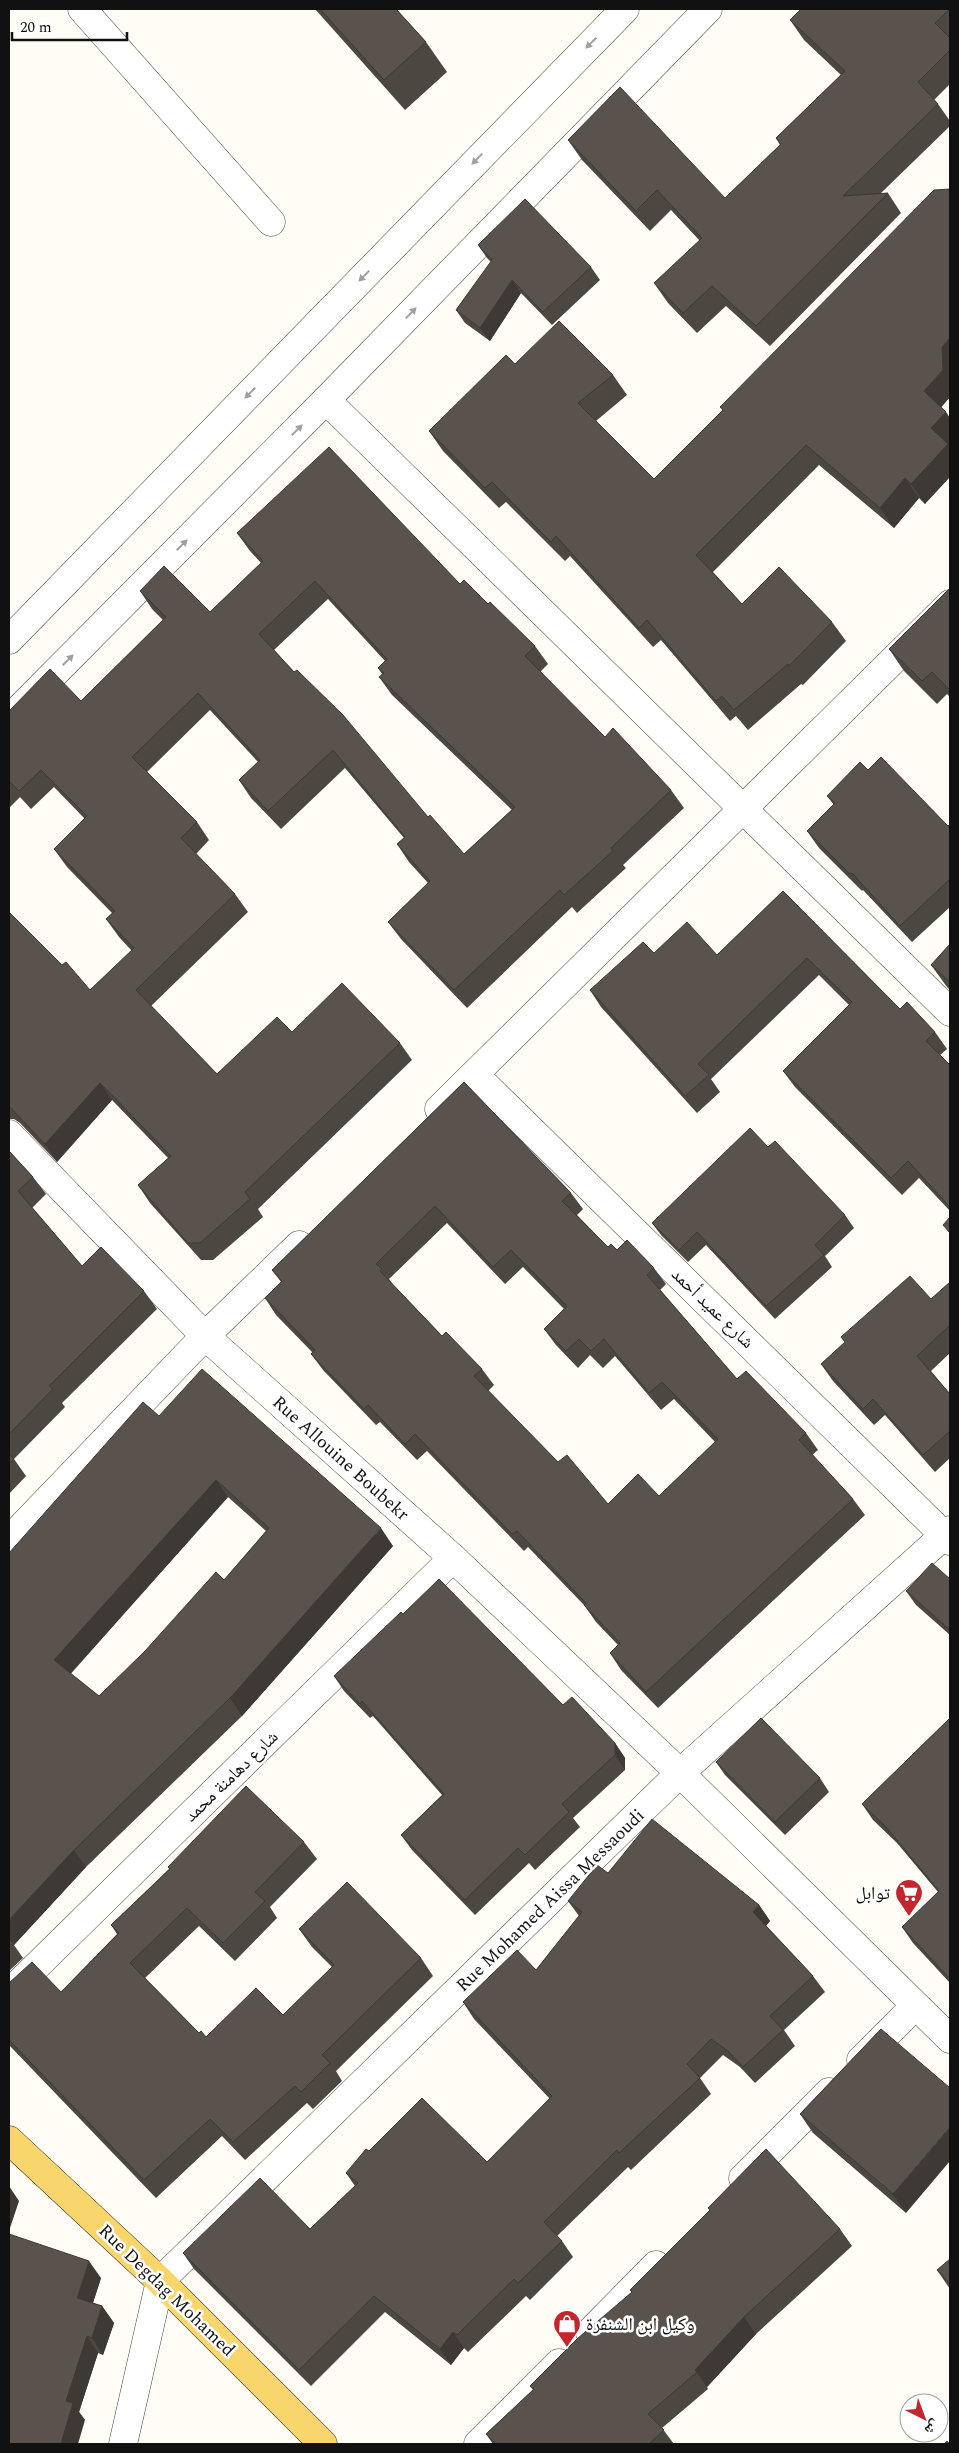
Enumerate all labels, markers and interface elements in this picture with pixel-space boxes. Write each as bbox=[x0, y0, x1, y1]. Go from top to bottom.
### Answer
scale bar bbox=[12, 10, 128, 42]
text: 20 m bbox=[20, 16, 52, 39]
one-way arrow bbox=[585, 37, 597, 49]
one-way arrow bbox=[471, 153, 483, 165]
one-way arrow bbox=[358, 270, 370, 282]
one-way arrow bbox=[405, 308, 417, 320]
one-way arrow bbox=[245, 386, 257, 398]
one-way arrow bbox=[291, 424, 303, 436]
one-way arrow bbox=[176, 539, 188, 551]
one-way arrow bbox=[62, 654, 74, 666]
street label: شارع عميد أحمد bbox=[665, 1262, 760, 1355]
street label: Rue Allouine Boubekr bbox=[266, 1389, 415, 1527]
street label: شارع دهامنة محمد bbox=[178, 1724, 285, 1828]
street label: Rue Mohamed Aissa Messaoudi bbox=[450, 1803, 651, 1998]
supermarket icon: توابل bbox=[894, 1878, 924, 1917]
place label: توابل bbox=[856, 1880, 890, 1907]
street label: Rue Degdag Mohamed bbox=[92, 2218, 241, 2363]
shop icon: وكيل ابن الشنفرة bbox=[552, 2309, 582, 2348]
place label: وكيل ابن الشنفرة bbox=[586, 2311, 695, 2338]
north arrow bbox=[899, 2393, 949, 2443]
text: ش bbox=[920, 2415, 945, 2440]

